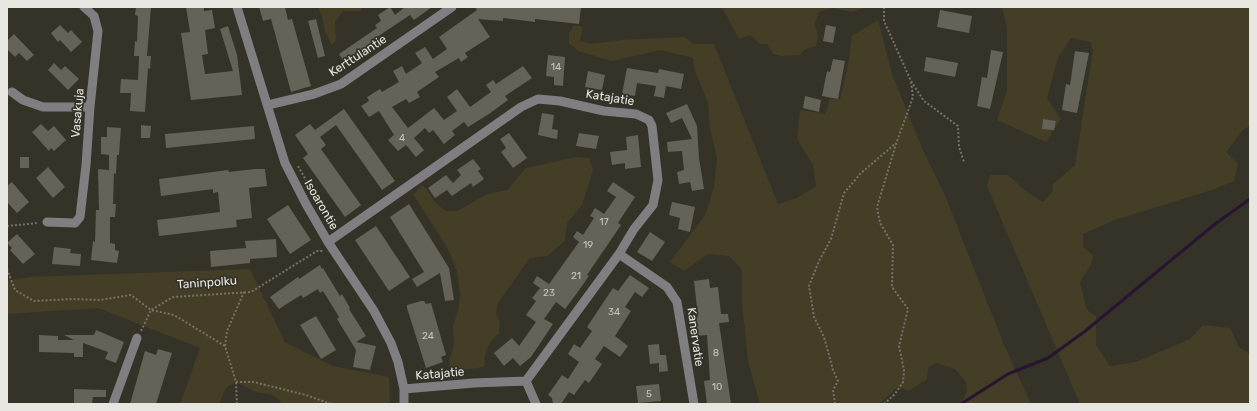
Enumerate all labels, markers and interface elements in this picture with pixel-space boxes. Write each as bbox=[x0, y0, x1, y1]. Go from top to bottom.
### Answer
street label: Kerttulantie bbox=[326, 32, 390, 80]
house number: 14 bbox=[551, 61, 561, 73]
street label: Katajatie bbox=[585, 87, 635, 109]
street label: Vasakuja bbox=[69, 88, 87, 138]
house number: 4 bbox=[399, 132, 405, 144]
street label: Isoarontie bbox=[301, 177, 341, 233]
house number: 17 bbox=[599, 216, 609, 228]
house number: 19 bbox=[583, 239, 593, 251]
house number: 21 bbox=[571, 270, 581, 282]
street label: Taninpolku bbox=[176, 274, 238, 292]
house number: 23 bbox=[543, 287, 555, 299]
house number: 34 bbox=[608, 306, 620, 318]
street label: Kanervatie bbox=[684, 306, 706, 368]
house number: 24 bbox=[422, 330, 434, 342]
house number: 8 bbox=[713, 347, 719, 359]
street label: Katajatie bbox=[415, 365, 465, 383]
house number: 10 bbox=[712, 381, 722, 393]
house number: 5 bbox=[646, 388, 652, 400]

